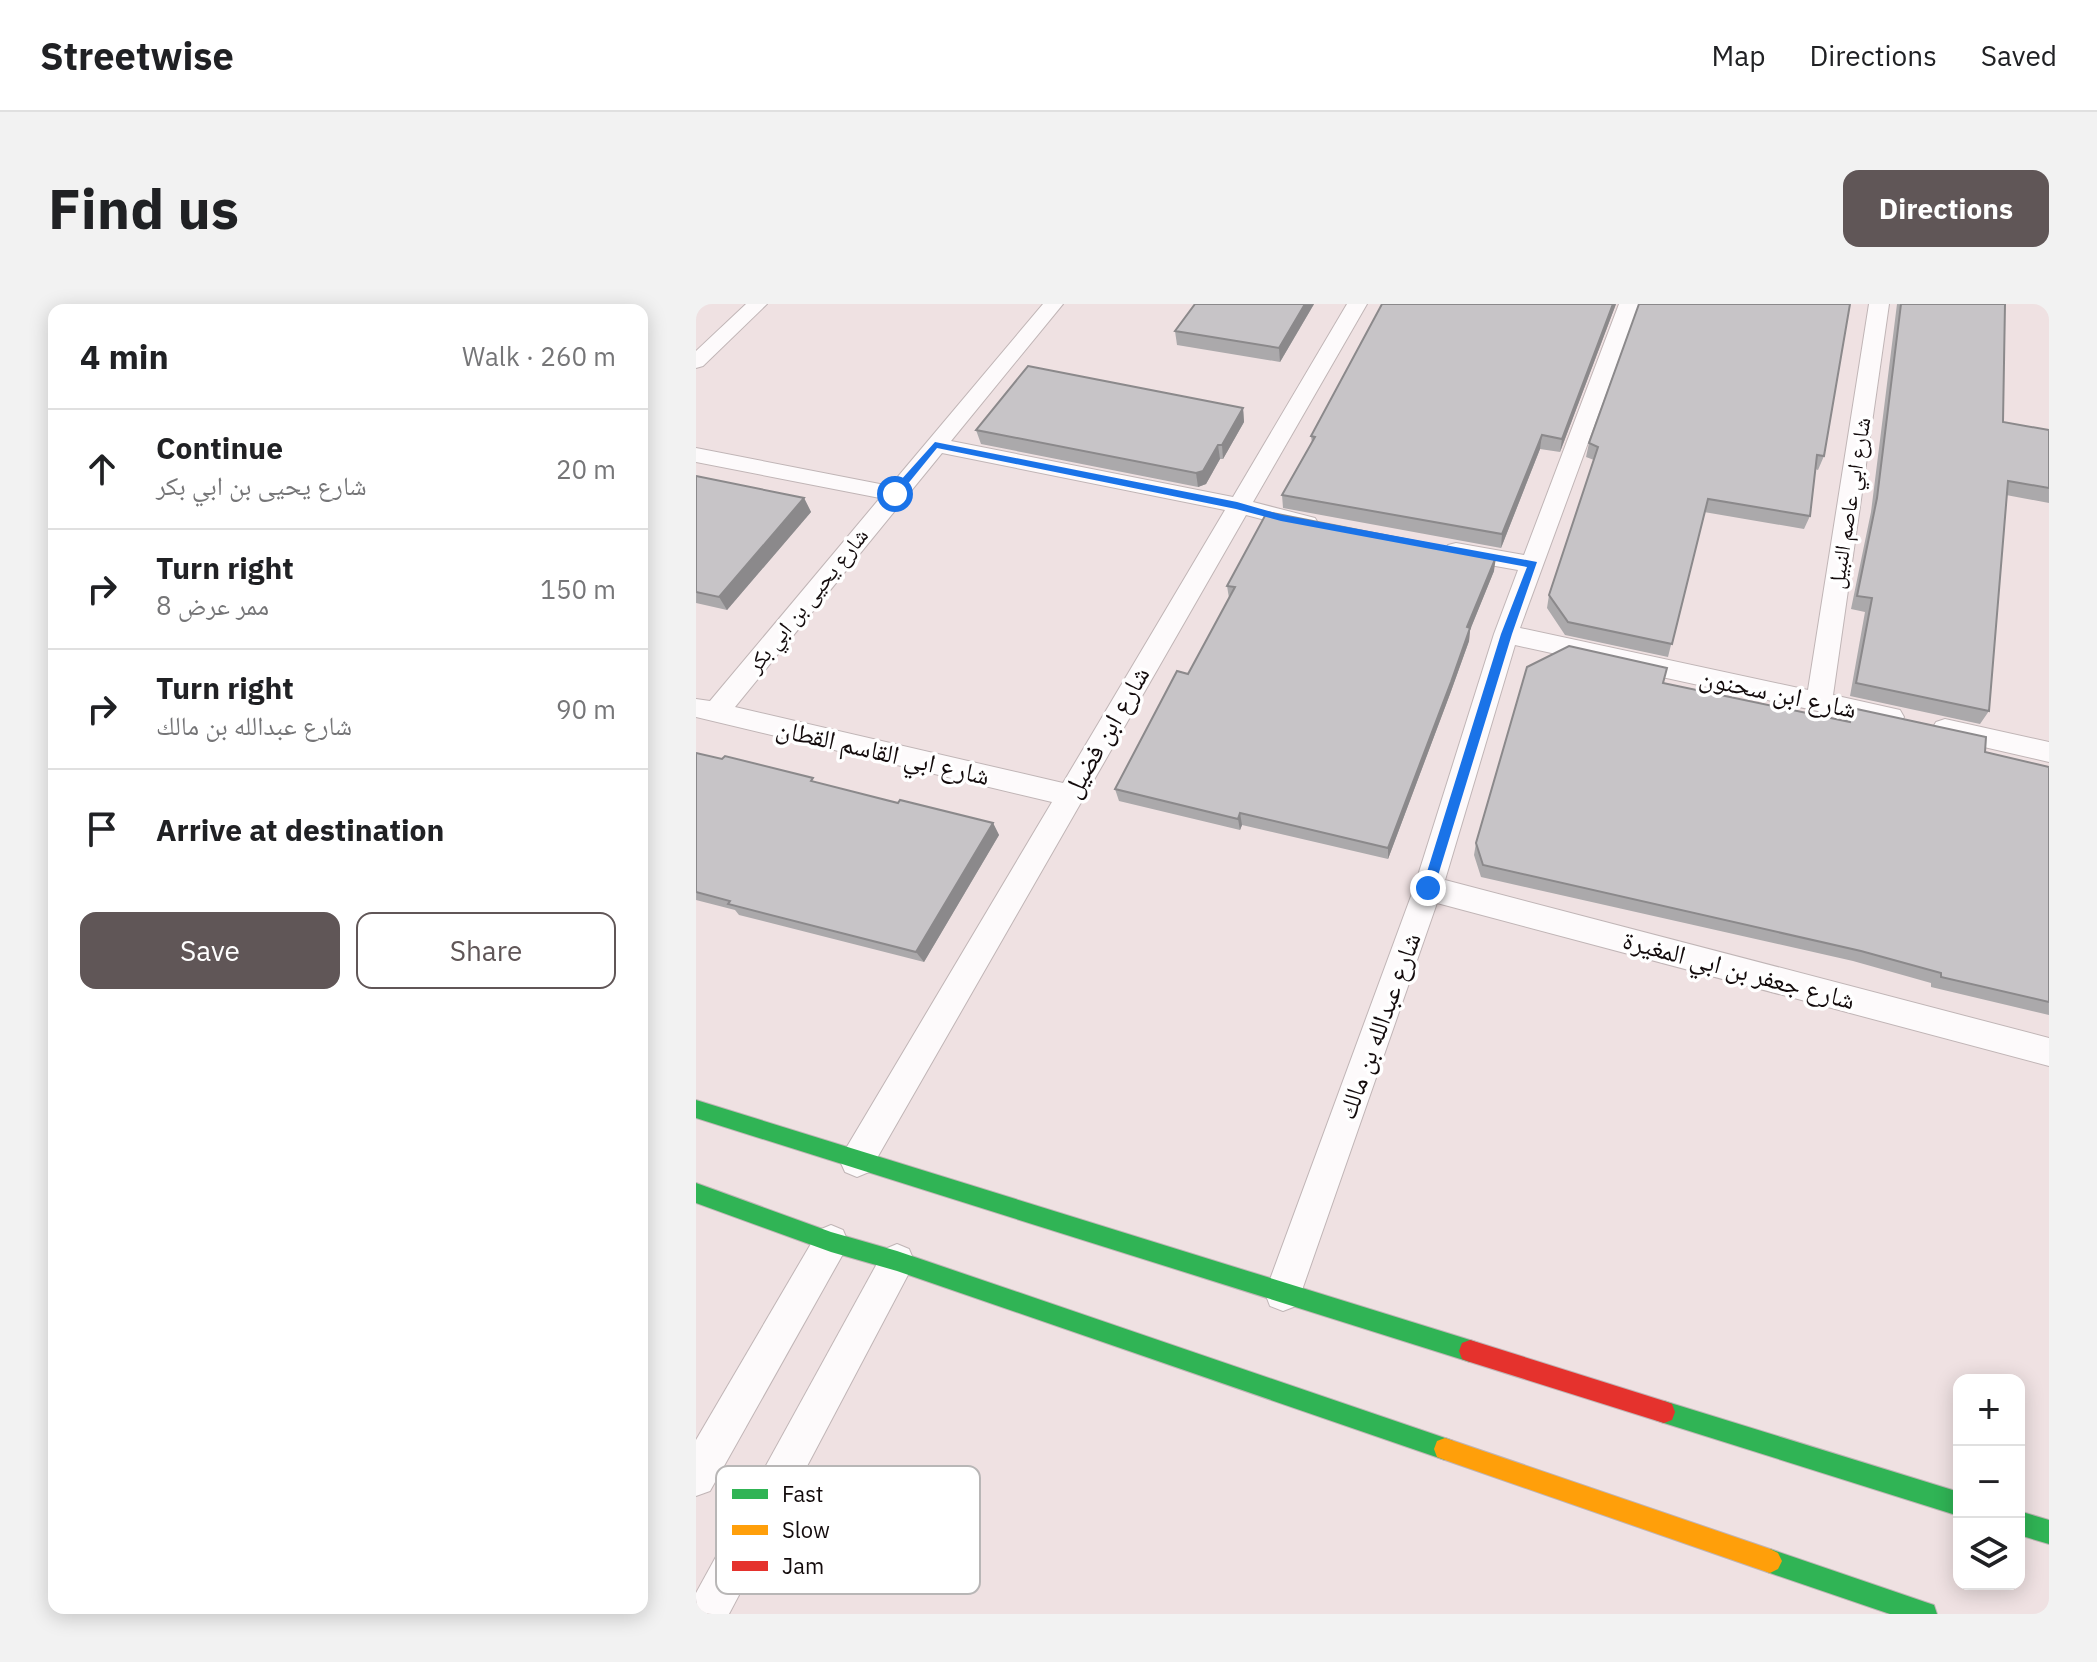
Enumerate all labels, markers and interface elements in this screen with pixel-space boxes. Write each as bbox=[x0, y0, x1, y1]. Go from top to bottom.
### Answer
text: Streetwise bbox=[40, 31, 234, 80]
text: Map bbox=[1711, 37, 1765, 74]
text: Directions bbox=[1809, 37, 1937, 74]
text: Saved bbox=[1981, 37, 2057, 74]
button: Directions bbox=[1843, 170, 2049, 247]
text: Find us bbox=[48, 172, 239, 244]
text: 4 min bbox=[80, 334, 169, 378]
text: Walk · 260 m bbox=[462, 339, 616, 373]
street label: شارع ابي عاصم النبيل bbox=[1821, 415, 1880, 591]
text: Continue bbox=[156, 428, 283, 467]
icon: ahead bbox=[80, 447, 124, 491]
text: 20 m bbox=[556, 452, 616, 486]
text: شارع يحيى بن ابي بكر bbox=[156, 468, 367, 502]
route start bbox=[877, 476, 913, 512]
street label: شارع يحيى بن ابي بكر bbox=[739, 521, 877, 681]
text: Turn right bbox=[156, 548, 294, 587]
icon: right bbox=[80, 567, 124, 611]
text: 150 m bbox=[540, 572, 616, 606]
text: ممر عرض 8 bbox=[156, 588, 269, 622]
street label: شارع ابن سحنون bbox=[1697, 659, 1860, 725]
street label: شارع ابن فضيل bbox=[1054, 660, 1156, 803]
text: Turn right bbox=[156, 668, 294, 707]
icon: right bbox=[80, 687, 124, 731]
text: 90 m bbox=[556, 692, 616, 726]
text: شارع عبدالله بن مالك bbox=[156, 708, 352, 742]
street label: شارع ابي القاسم القطان bbox=[772, 710, 993, 797]
icon: arrive bbox=[80, 807, 124, 851]
text: Arrive at destination bbox=[156, 810, 444, 849]
route end bbox=[1410, 870, 1446, 906]
button: Save bbox=[80, 912, 340, 989]
button: Share bbox=[356, 912, 616, 989]
street label: شارع جعفر بن ابي المغيرة bbox=[1618, 922, 1859, 1021]
street label: شارع عبدالله بن مالك bbox=[1329, 928, 1428, 1124]
map controls bbox=[1953, 1374, 2025, 1590]
button: + bbox=[1953, 1374, 2025, 1446]
button: − bbox=[1953, 1446, 2025, 1518]
legend bbox=[716, 1466, 980, 1594]
text: Fast bbox=[782, 1479, 823, 1508]
text: Slow bbox=[782, 1515, 830, 1544]
button: layers bbox=[1953, 1518, 2025, 1590]
text: Jam bbox=[782, 1551, 824, 1580]

